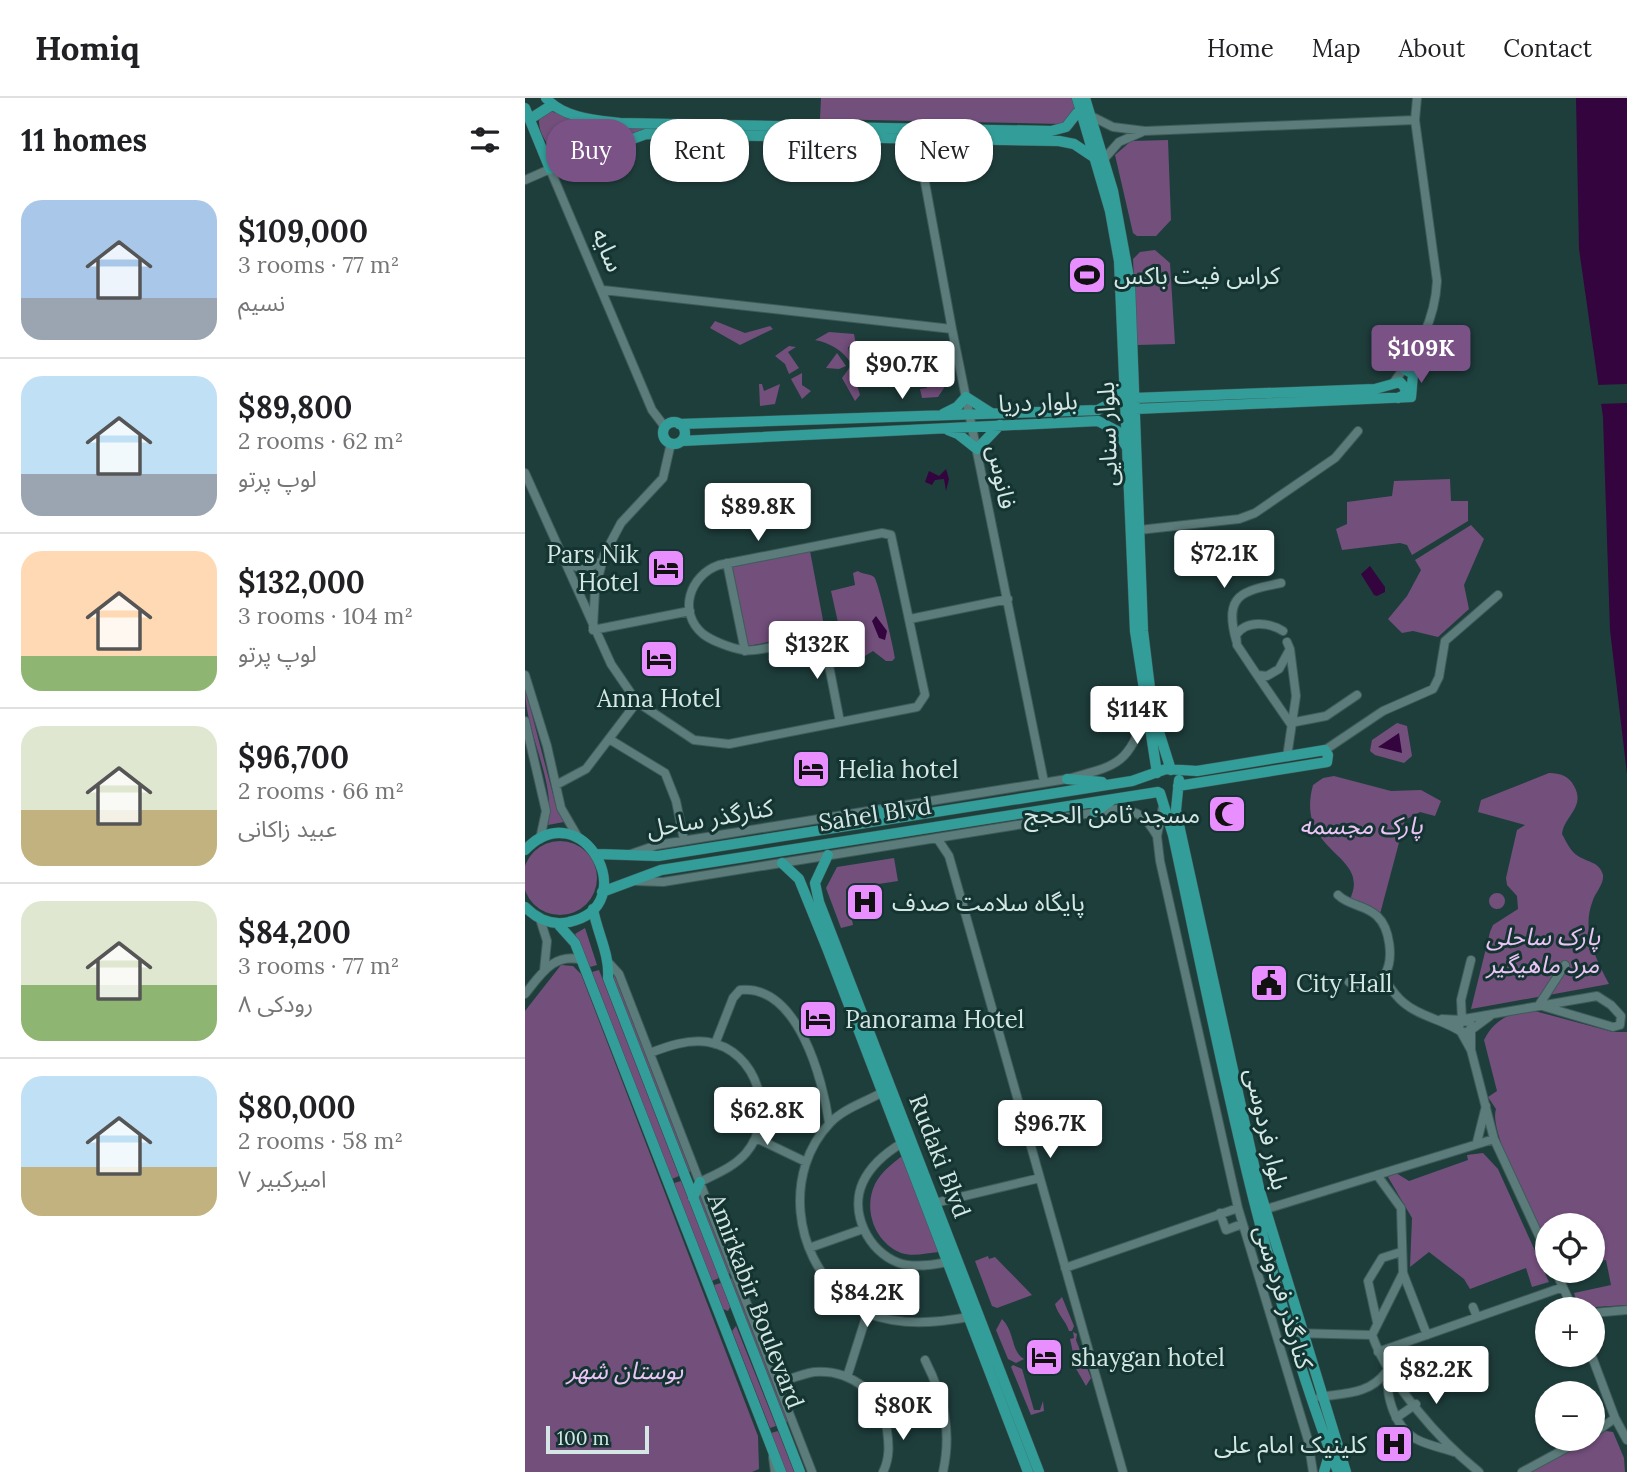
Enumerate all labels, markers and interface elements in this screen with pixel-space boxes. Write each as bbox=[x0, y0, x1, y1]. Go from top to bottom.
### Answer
text: Homiq bbox=[35, 27, 140, 69]
text: Home bbox=[1207, 33, 1274, 64]
text: Map bbox=[1312, 33, 1361, 64]
text: About bbox=[1399, 33, 1465, 64]
text: Contact bbox=[1503, 33, 1592, 64]
chip: Buy bbox=[546, 119, 636, 182]
chip: Rent bbox=[650, 119, 749, 182]
chip: Filters bbox=[763, 119, 881, 182]
chip: New bbox=[895, 119, 993, 182]
text: 11 homes bbox=[21, 121, 147, 159]
icon: filters bbox=[466, 121, 504, 159]
text: $109,000 bbox=[238, 212, 368, 250]
street label: سایه bbox=[585, 223, 631, 277]
icon: home bbox=[77, 228, 161, 312]
text: 3 rooms · 77 m² bbox=[238, 250, 399, 279]
sports icon: کراس فیت باکس bbox=[1066, 254, 1108, 296]
place label: کراس فیت باکس bbox=[1114, 260, 1281, 291]
text: نسیم bbox=[238, 288, 285, 317]
pin: $109K bbox=[1372, 326, 1470, 385]
text: $109K bbox=[1387, 333, 1455, 362]
pin: $90.7K bbox=[845, 342, 959, 401]
text: $90.7K bbox=[866, 349, 938, 378]
street label: بلوار سنایی bbox=[1090, 381, 1124, 487]
street label: بلوار دریا bbox=[998, 385, 1078, 419]
text: $89,800 bbox=[238, 388, 352, 426]
icon: home bbox=[77, 404, 161, 488]
text: 2 rooms · 62 m² bbox=[238, 426, 403, 455]
street label: فانوس bbox=[981, 442, 1023, 512]
text: لوپ پرتو bbox=[238, 464, 317, 493]
pin: $89.8K bbox=[701, 484, 815, 543]
text: $89.8K bbox=[721, 491, 795, 520]
pin: $72.1K bbox=[1167, 531, 1281, 590]
text: $72.1K bbox=[1190, 538, 1258, 567]
place label: Pars Nik Hotel bbox=[547, 539, 639, 598]
hotel icon: Pars Nik Hotel bbox=[645, 547, 687, 589]
text: $132,000 bbox=[238, 563, 365, 601]
icon: home bbox=[77, 579, 161, 663]
text: 3 rooms · 104 m² bbox=[238, 601, 413, 630]
pin: $132K bbox=[768, 622, 866, 681]
text: $132K bbox=[785, 629, 849, 658]
hotel icon: Anna Hotel bbox=[638, 638, 680, 680]
text: لوپ پرتو bbox=[238, 639, 317, 668]
place label: Anna Hotel bbox=[596, 683, 721, 714]
pin: $114K bbox=[1088, 686, 1186, 746]
text: $114K bbox=[1106, 694, 1168, 723]
text: $96,700 bbox=[238, 738, 349, 776]
hotel icon: Helia hotel bbox=[790, 748, 832, 790]
icon: home bbox=[77, 754, 161, 838]
place label: Helia hotel bbox=[838, 754, 958, 785]
text: 2 rooms · 66 m² bbox=[238, 776, 404, 805]
street label: Sahel Blvd bbox=[816, 790, 934, 838]
street label: کنارگذر ساحل bbox=[644, 791, 777, 844]
mosque icon: مسجد ثامن الحجج bbox=[1206, 793, 1248, 835]
place label: مسجد ثامن الحجج bbox=[1024, 799, 1200, 832]
park label: پارک مجسمه bbox=[1299, 810, 1423, 842]
text: عبید زاکانی bbox=[238, 814, 337, 843]
hospital icon: پایگاه سلامت صدف bbox=[844, 881, 886, 923]
place label: پایگاه سلامت صدف bbox=[892, 887, 1085, 918]
text: $84,200 bbox=[238, 913, 351, 951]
park label: پارک ساحلی مرد ماهیگیر bbox=[1485, 921, 1601, 980]
icon: home bbox=[77, 929, 161, 1013]
text: 3 rooms · 77 m² bbox=[238, 951, 399, 980]
public building icon: City Hall bbox=[1248, 962, 1290, 1004]
place label: City Hall bbox=[1296, 968, 1392, 999]
text: رودکی ۸ bbox=[238, 989, 313, 1018]
hotel icon: Panorama Hotel bbox=[797, 998, 839, 1040]
place label: Panorama Hotel bbox=[845, 1004, 1024, 1035]
street label: بلوار فردوسی bbox=[1238, 1065, 1296, 1193]
text: $80,000 bbox=[238, 1088, 356, 1126]
pin: $62.8K bbox=[710, 1088, 824, 1147]
street label: Rudaki Blvd bbox=[902, 1090, 978, 1222]
text: $62.8K bbox=[730, 1095, 804, 1124]
pin: $96.7K bbox=[993, 1100, 1107, 1160]
icon: home bbox=[77, 1104, 161, 1188]
text: $96.7K bbox=[1014, 1108, 1086, 1137]
text: 2 rooms · 58 m² bbox=[238, 1126, 403, 1155]
text: امیرکبیر ۷ bbox=[238, 1164, 327, 1193]
street label: Amirkabir Boulevard bbox=[700, 1188, 811, 1413]
map controls bbox=[1535, 1213, 1605, 1451]
button: locate bbox=[1535, 1213, 1605, 1283]
street label: کنارگذر فردوسی bbox=[1247, 1221, 1321, 1374]
pin: $84.2K bbox=[810, 1270, 924, 1329]
text: $84.2K bbox=[830, 1277, 904, 1306]
button: + bbox=[1535, 1297, 1605, 1367]
hotel icon: shaygan hotel bbox=[1023, 1336, 1065, 1378]
place label: shaygan hotel bbox=[1071, 1342, 1225, 1373]
pin: $82.2K bbox=[1379, 1346, 1493, 1406]
text: $82.2K bbox=[1400, 1354, 1472, 1383]
park label: بوستان شهر bbox=[565, 1355, 683, 1386]
button: − bbox=[1535, 1381, 1605, 1451]
pin: $80K bbox=[862, 1382, 944, 1442]
text: $80K bbox=[874, 1390, 932, 1419]
scale bar bbox=[546, 1423, 649, 1455]
hospital icon: کلینیک امام علی bbox=[1373, 1423, 1415, 1465]
text: 100 m bbox=[557, 1426, 610, 1450]
place label: کلینیک امام علی bbox=[1214, 1429, 1368, 1463]

